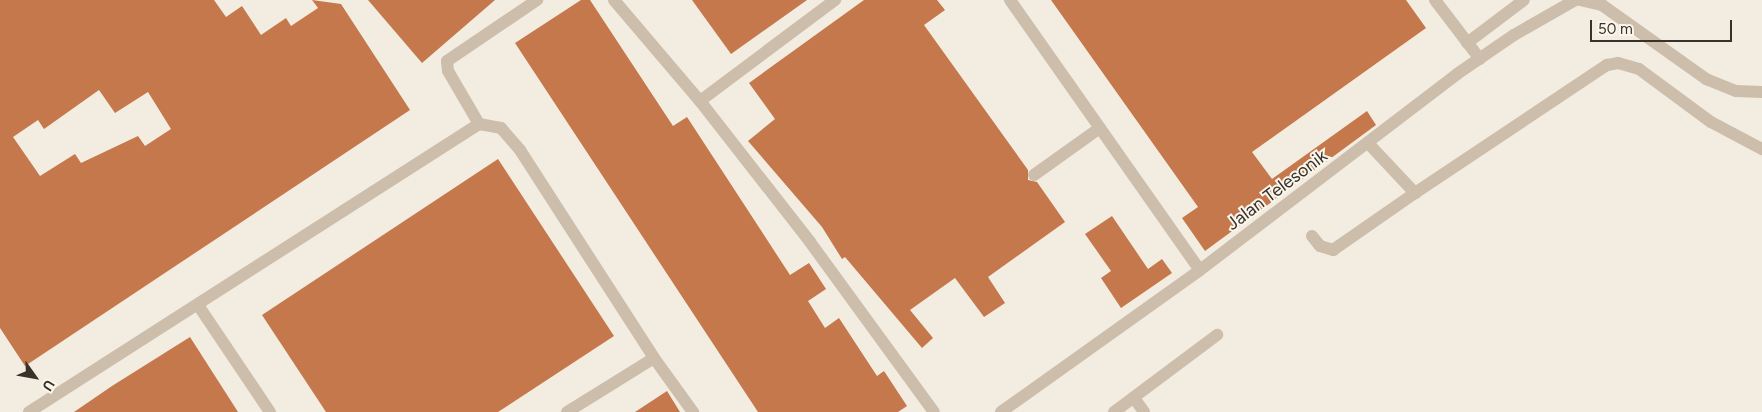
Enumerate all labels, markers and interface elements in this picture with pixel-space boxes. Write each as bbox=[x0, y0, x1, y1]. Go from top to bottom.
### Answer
scale bar bbox=[1592, 10, 1734, 42]
text: 50 m bbox=[1598, 20, 1633, 38]
street label: Jalan Telesonik bbox=[1222, 145, 1332, 235]
north arrow bbox=[10, 352, 60, 402]
text: U bbox=[38, 377, 58, 394]

